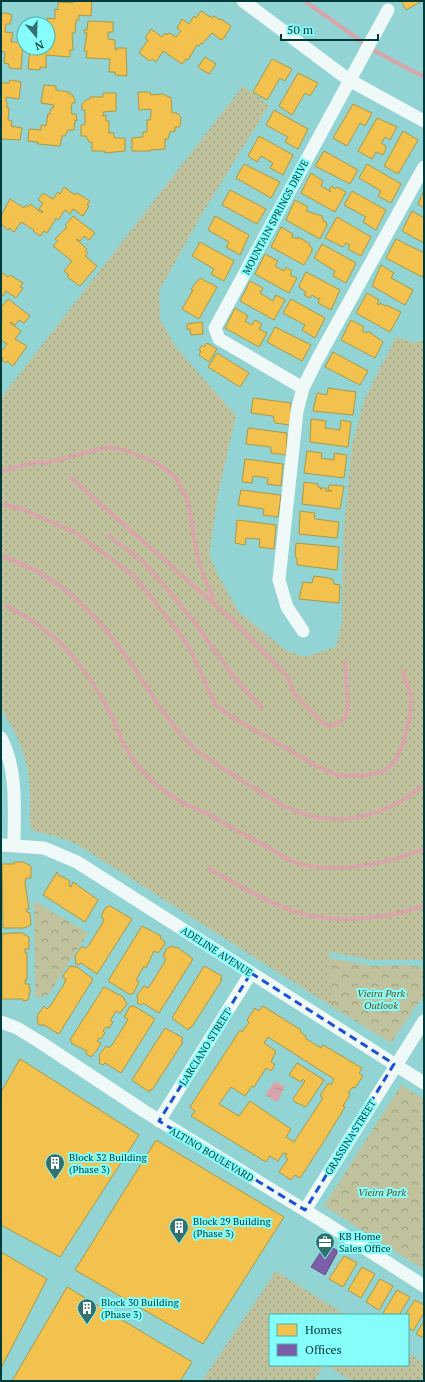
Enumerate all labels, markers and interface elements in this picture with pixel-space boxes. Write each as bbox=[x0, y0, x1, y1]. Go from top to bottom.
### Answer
north arrow bbox=[16, 16, 56, 56]
scale bar bbox=[281, 16, 378, 42]
text: 50 m bbox=[287, 22, 314, 37]
text: N bbox=[32, 37, 45, 54]
street label: MOUNTAIN SPRINGS DRIVE bbox=[240, 157, 311, 277]
street label: ADELINE AVENUE bbox=[179, 924, 255, 979]
park label: Vieira Park Outlook bbox=[357, 987, 405, 1012]
street label: LARCIANO STREET bbox=[177, 1006, 234, 1088]
street label: GRASSINA STREET bbox=[322, 1097, 379, 1177]
street label: ALTINO BOULEVARD bbox=[167, 1124, 256, 1185]
place label: Block 32 Building (Phase 3) bbox=[69, 1151, 147, 1176]
building icon: Block 32 Building (Phase 3) bbox=[44, 1152, 66, 1180]
park label: Vieira Park bbox=[358, 1186, 406, 1199]
place label: Block 29 Building (Phase 3) bbox=[193, 1215, 271, 1240]
building icon: Block 29 Building (Phase 3) bbox=[168, 1216, 190, 1244]
place label: KB Home Sales Office bbox=[339, 1230, 391, 1255]
office icon: KB Home Sales Office bbox=[314, 1231, 336, 1259]
place label: Block 30 Building (Phase 3) bbox=[101, 1296, 179, 1321]
building icon: Block 30 Building (Phase 3) bbox=[76, 1297, 98, 1325]
legend bbox=[269, 1314, 409, 1366]
text: Homes bbox=[305, 1322, 342, 1337]
text: Offices bbox=[305, 1342, 342, 1357]

